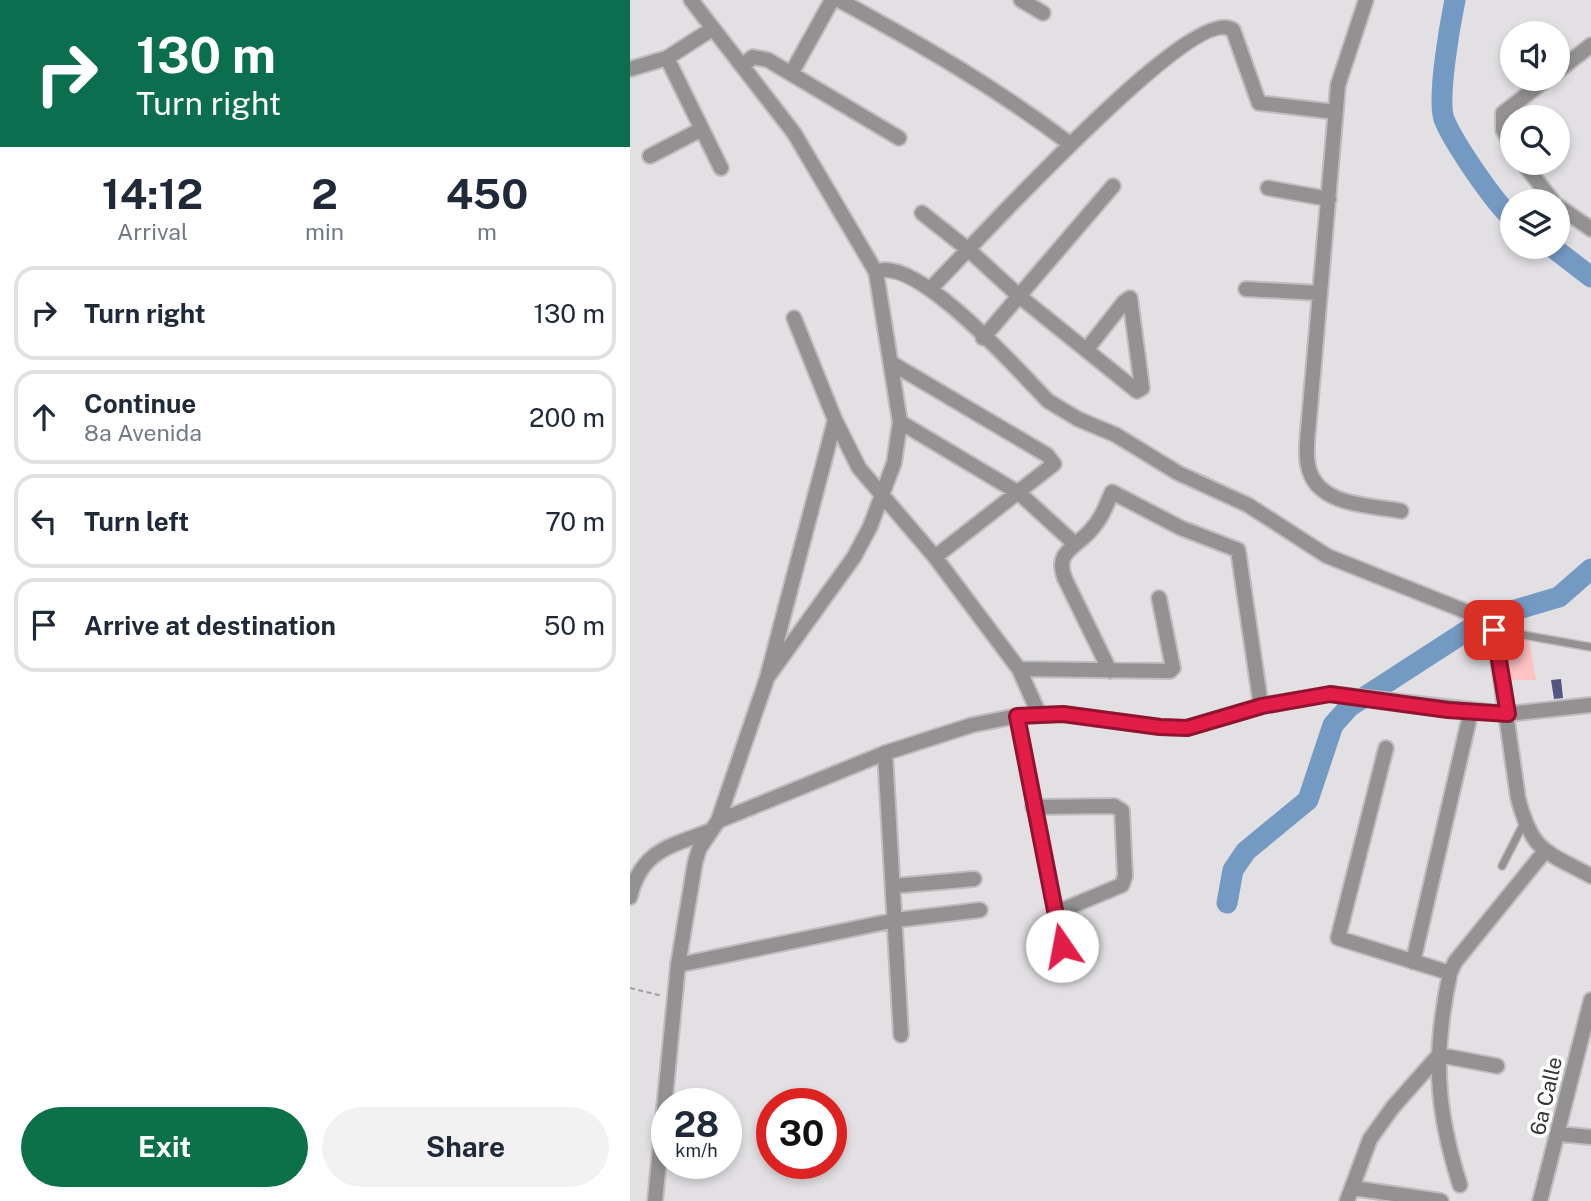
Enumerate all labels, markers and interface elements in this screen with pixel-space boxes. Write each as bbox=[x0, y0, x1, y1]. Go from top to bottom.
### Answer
map controls bbox=[1500, 21, 1570, 259]
button: sound bbox=[1500, 21, 1570, 91]
text: 130 m bbox=[136, 26, 276, 84]
icon: right bbox=[21, 28, 112, 119]
text: Turn right bbox=[136, 85, 281, 122]
button: search bbox=[1500, 105, 1570, 175]
text: 14:12 bbox=[102, 169, 203, 218]
text: 2 bbox=[311, 169, 338, 218]
text: 450 bbox=[446, 169, 528, 218]
button: layers bbox=[1500, 189, 1570, 259]
text: Arrival bbox=[117, 218, 188, 245]
text: min bbox=[305, 218, 344, 245]
text: m bbox=[477, 218, 497, 245]
icon: right bbox=[25, 294, 63, 332]
text: Turn right bbox=[84, 298, 206, 329]
text: 130 m bbox=[533, 298, 605, 329]
text: Continue bbox=[84, 388, 196, 419]
icon: ahead bbox=[25, 398, 63, 436]
text: 200 m bbox=[529, 402, 605, 433]
text: 8a Avenida bbox=[84, 419, 202, 446]
icon: left bbox=[25, 502, 63, 540]
text: Turn left bbox=[84, 506, 189, 537]
text: 70 m bbox=[545, 506, 605, 537]
pin bbox=[1464, 600, 1524, 660]
icon: arrive bbox=[25, 606, 63, 644]
text: Arrive at destination bbox=[84, 610, 336, 641]
text: 50 m bbox=[544, 610, 605, 641]
icon: arrive bbox=[1475, 611, 1513, 649]
position arrow bbox=[1025, 909, 1099, 983]
street label: 6a Calle bbox=[1525, 1054, 1567, 1138]
speed limit sign: 30 bbox=[756, 1088, 847, 1179]
text: 28 bbox=[674, 1104, 719, 1145]
button: Exit bbox=[21, 1107, 308, 1187]
button: Share bbox=[322, 1107, 609, 1187]
text: km/h bbox=[675, 1140, 718, 1161]

